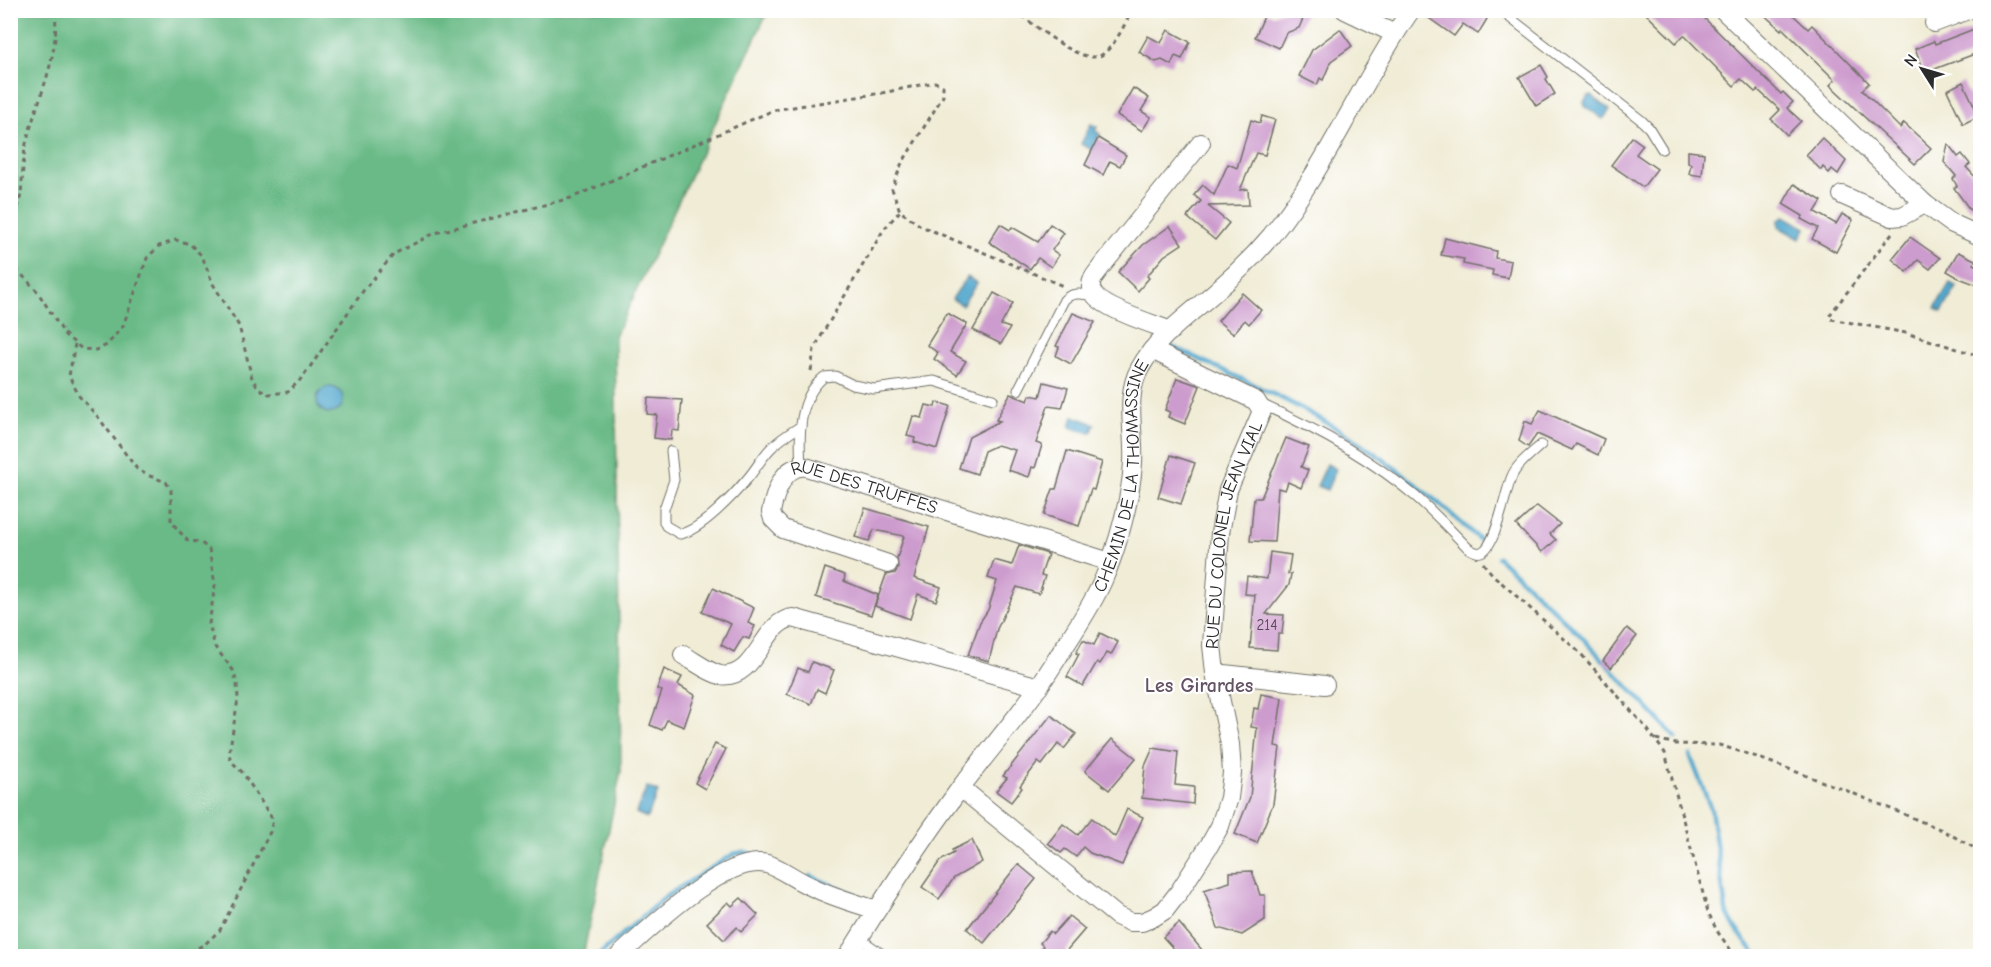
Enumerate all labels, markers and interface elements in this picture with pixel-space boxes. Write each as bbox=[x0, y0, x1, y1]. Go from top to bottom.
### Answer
north arrow bbox=[1892, 39, 1952, 99]
text: N bbox=[1900, 51, 1921, 70]
street label: CHEMIN DE LA THOMASSINE bbox=[1089, 356, 1154, 595]
street label: RUE DU COLONEL JEAN VIAL bbox=[1202, 418, 1267, 650]
street label: RUE DES TRUFFES bbox=[788, 456, 940, 518]
house number: 214 bbox=[1256, 616, 1278, 634]
district label: Les Girardes bbox=[1145, 674, 1253, 697]

